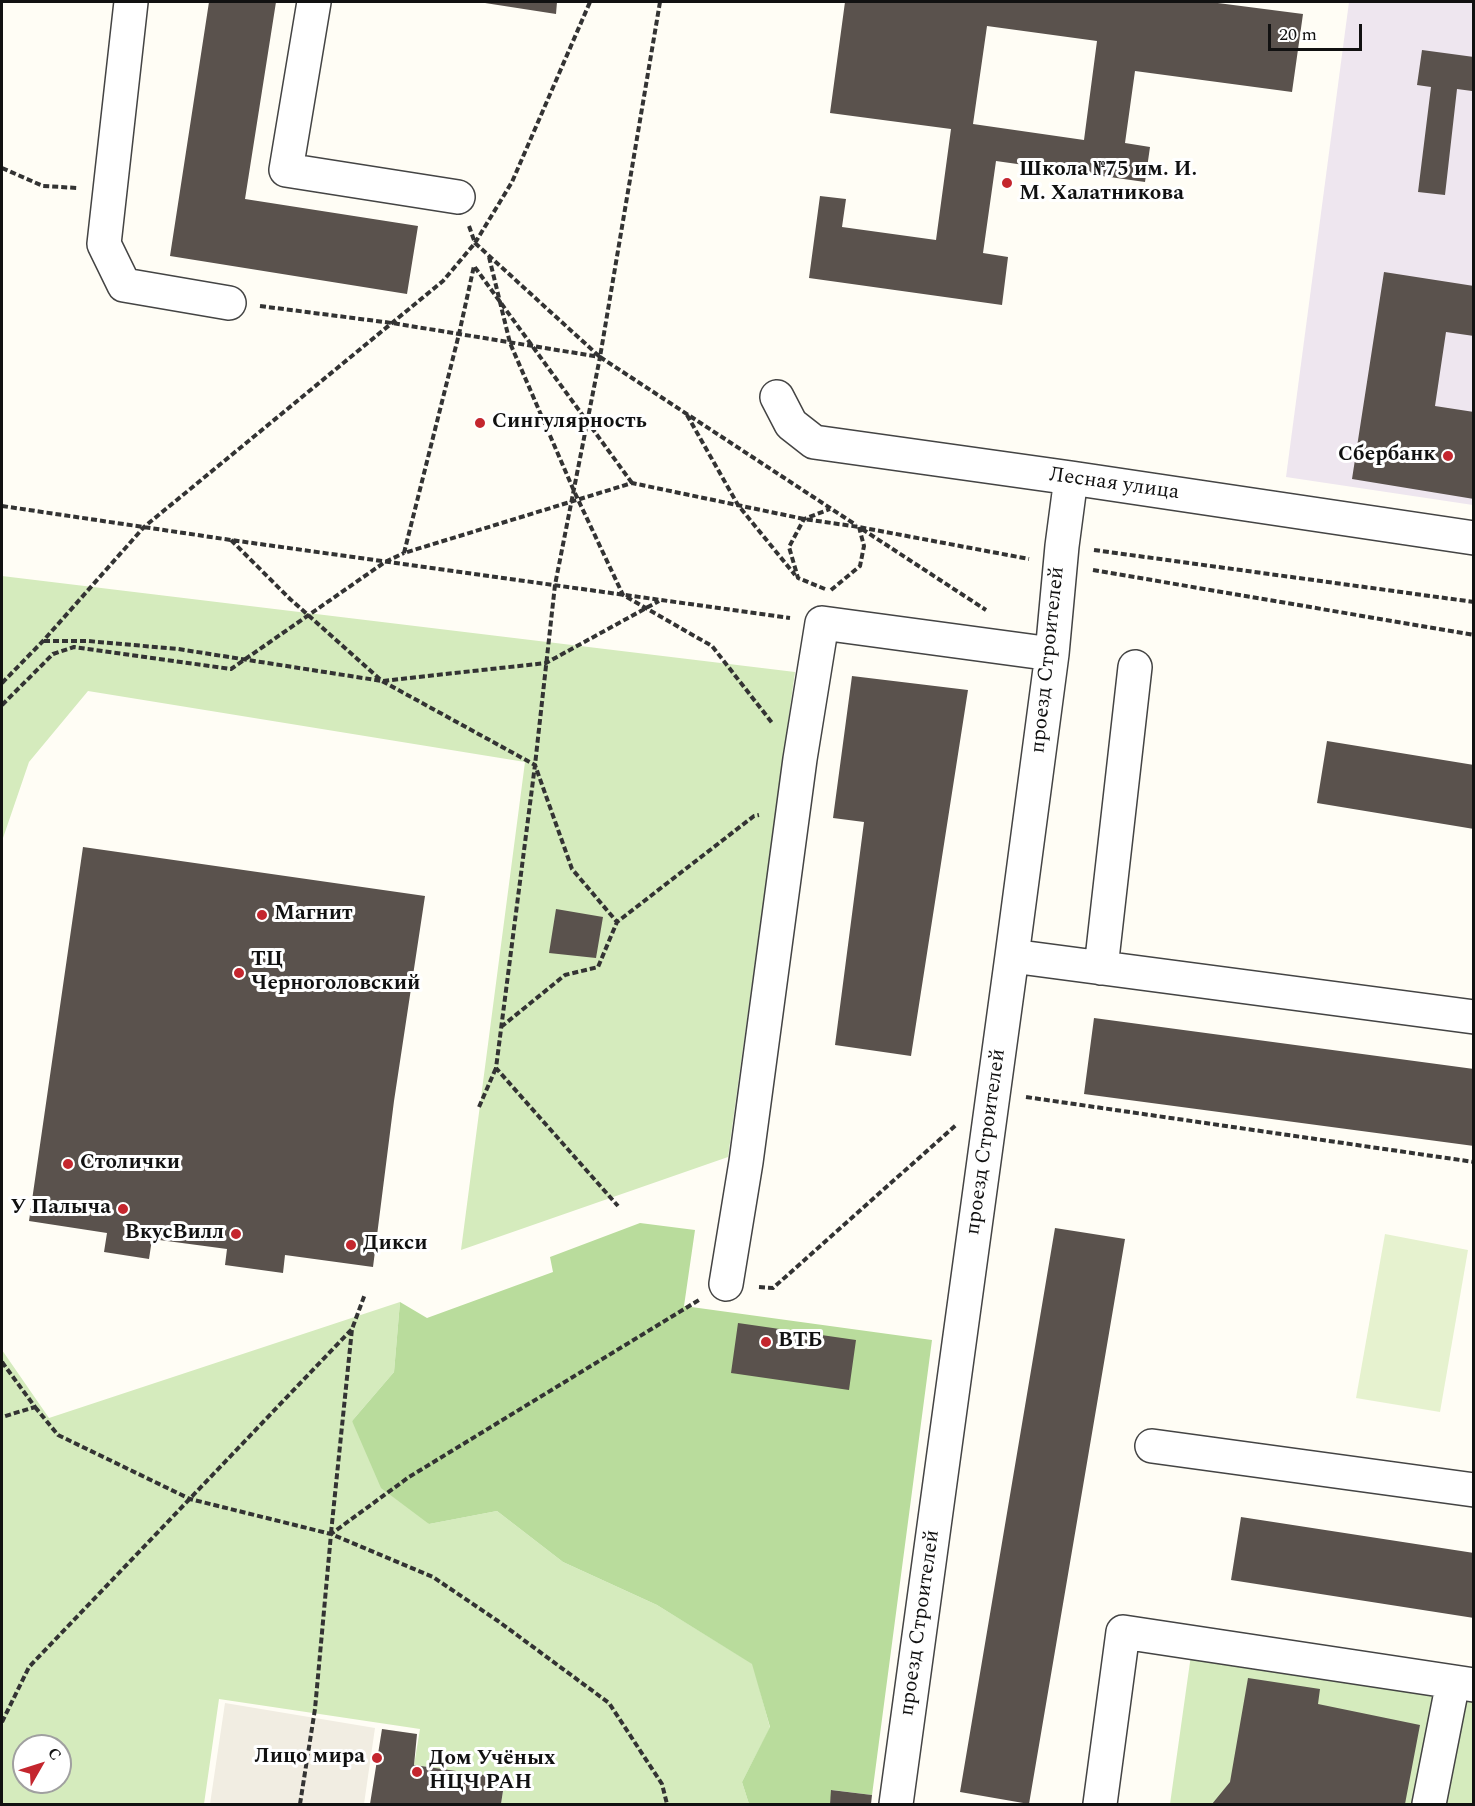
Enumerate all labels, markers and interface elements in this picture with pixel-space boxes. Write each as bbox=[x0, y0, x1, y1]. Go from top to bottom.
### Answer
scale bar bbox=[1271, 12, 1366, 50]
text: 20 m bbox=[1279, 21, 1317, 48]
place label: Школа №75 им. И. М. Халатникова bbox=[1019, 158, 1197, 208]
marker: Школа №75 им. И. М. Халатникова bbox=[1000, 176, 1014, 190]
place label: Сингулярность bbox=[492, 410, 647, 436]
marker: Сингулярность bbox=[473, 416, 487, 430]
place label: Сбербанк bbox=[1338, 443, 1436, 469]
marker: Сбербанк bbox=[1441, 449, 1455, 463]
street label: Лесная улица bbox=[1047, 463, 1181, 507]
street label: проезд Строителей bbox=[1027, 565, 1071, 755]
place label: Магнит bbox=[274, 902, 353, 928]
marker: Магнит bbox=[255, 908, 269, 922]
place label: ТЦ Черноголовский bbox=[251, 948, 420, 998]
marker: ТЦ Черноголовский bbox=[232, 966, 246, 980]
street label: проезд Строителей bbox=[961, 1047, 1013, 1237]
place label: Столички bbox=[80, 1151, 180, 1177]
marker: Столички bbox=[61, 1157, 75, 1171]
place label: У Палыча bbox=[11, 1196, 111, 1222]
marker: У Палыча bbox=[116, 1202, 130, 1216]
place label: ВкусВилл bbox=[125, 1221, 224, 1247]
marker: ВкусВилл bbox=[229, 1227, 243, 1241]
place label: Дикси bbox=[363, 1232, 428, 1258]
marker: Дикси bbox=[344, 1238, 358, 1252]
place label: ВТБ bbox=[778, 1329, 822, 1355]
marker: ВТБ bbox=[759, 1335, 773, 1349]
street label: проезд Строителей bbox=[895, 1528, 947, 1718]
north arrow bbox=[12, 1734, 72, 1794]
text: С bbox=[42, 1742, 67, 1766]
place label: Лицо мира bbox=[254, 1745, 365, 1771]
place label: Дом Учёных НЦЧ РАН bbox=[429, 1747, 556, 1797]
marker: Лицо мира bbox=[370, 1751, 384, 1765]
marker: Дом Учёных НЦЧ РАН bbox=[410, 1765, 424, 1779]

